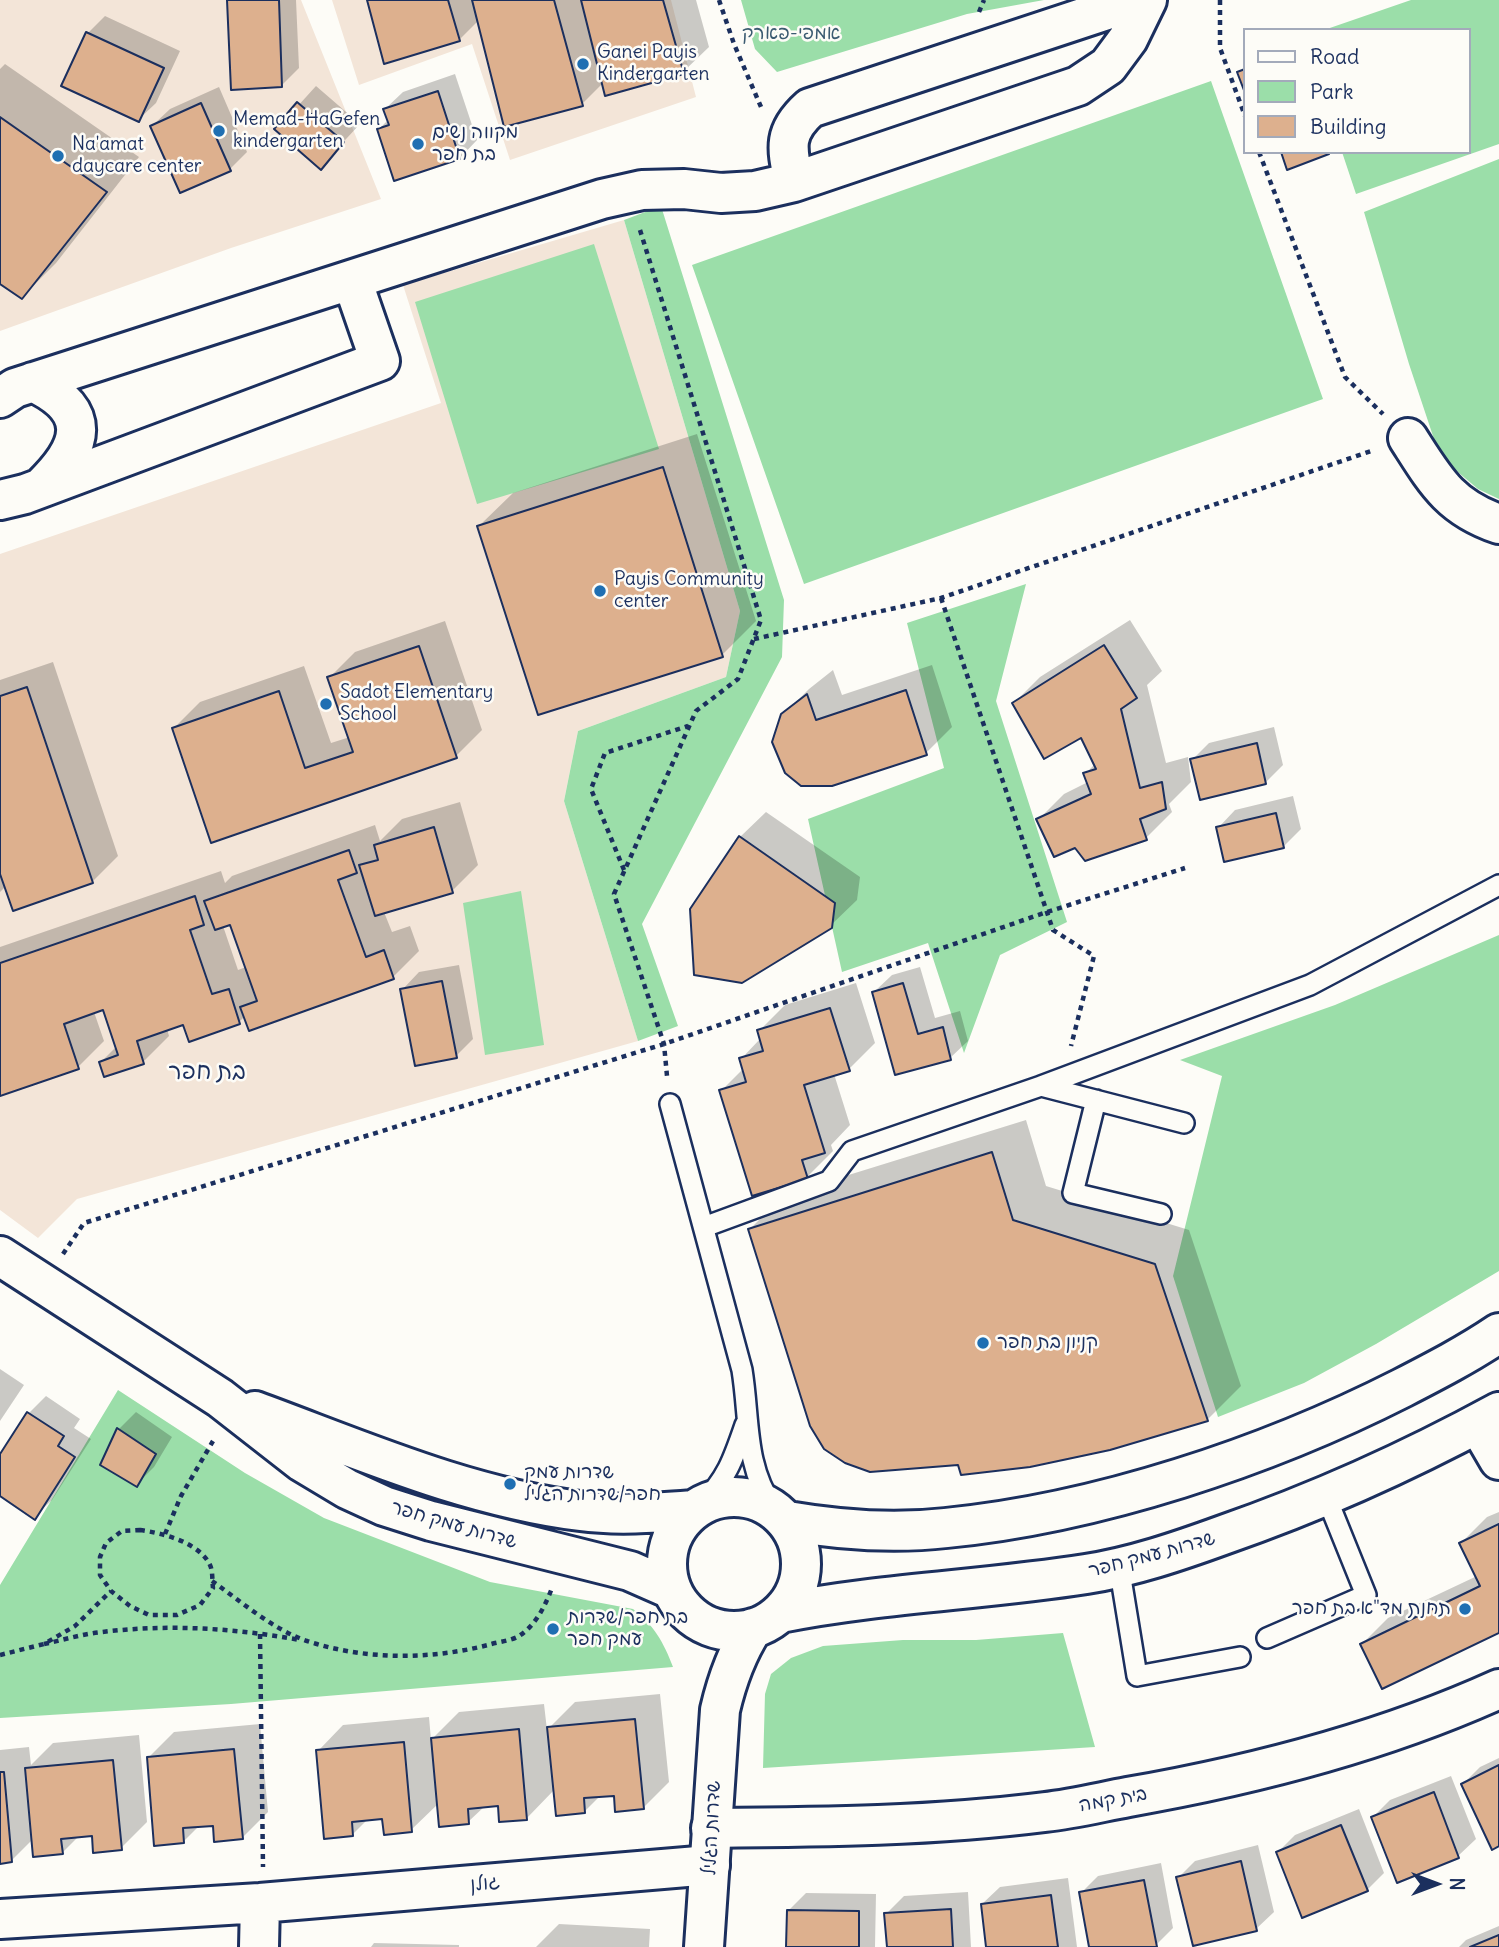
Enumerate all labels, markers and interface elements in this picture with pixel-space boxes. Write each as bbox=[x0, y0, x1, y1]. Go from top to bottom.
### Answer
park label: אמפי-פארק bbox=[742, 23, 840, 45]
legend bbox=[1244, 28, 1471, 154]
place label: Ganei Payis Kindergarten bbox=[597, 42, 709, 86]
text: Road bbox=[1310, 43, 1359, 70]
marker: Ganei Payis Kindergarten bbox=[575, 56, 591, 72]
text: Park bbox=[1310, 78, 1353, 105]
place label: Memad-HaGefen kindergarten bbox=[233, 109, 380, 153]
text: Building bbox=[1310, 113, 1386, 140]
place label: מקווה נשים בת חפר bbox=[432, 122, 518, 166]
marker: Memad-HaGefen kindergarten bbox=[211, 123, 227, 139]
place label: Na'amat daycare center bbox=[72, 134, 202, 178]
marker: מקווה נשים בת חפר bbox=[410, 136, 426, 152]
marker: Na'amat daycare center bbox=[50, 148, 66, 164]
place label: Payis Community center bbox=[614, 569, 764, 613]
marker: Payis Community center bbox=[592, 583, 608, 599]
place label: Sadot Elementary School bbox=[340, 682, 493, 726]
marker: Sadot Elementary School bbox=[318, 696, 334, 712]
district label: בת חפר bbox=[168, 1058, 246, 1086]
place label: קניון בת חפר bbox=[997, 1332, 1098, 1354]
marker: קניון בת חפר bbox=[975, 1335, 991, 1351]
place label: שדרות עמק חפר/שדרות הגליל bbox=[524, 1462, 661, 1506]
marker: שדרות עמק חפר/שדרות הגליל bbox=[502, 1476, 518, 1492]
street label: שדרות עמק חפר bbox=[388, 1496, 520, 1554]
street label: שדרות עמק חפר bbox=[1086, 1527, 1218, 1583]
place label: תחנת מד"א בת חפר bbox=[1292, 1598, 1451, 1620]
marker: תחנת מד"א בת חפר bbox=[1457, 1601, 1473, 1617]
place label: בת חפר/שדרות עמק חפר bbox=[567, 1607, 688, 1651]
marker: בת חפר/שדרות עמק חפר bbox=[545, 1621, 561, 1637]
street label: שדרות הגליל bbox=[698, 1780, 726, 1876]
street label: בית קמה bbox=[1077, 1783, 1149, 1817]
north arrow bbox=[1401, 1849, 1471, 1919]
street label: גולן bbox=[469, 1871, 501, 1897]
text: N bbox=[1445, 1877, 1469, 1891]

